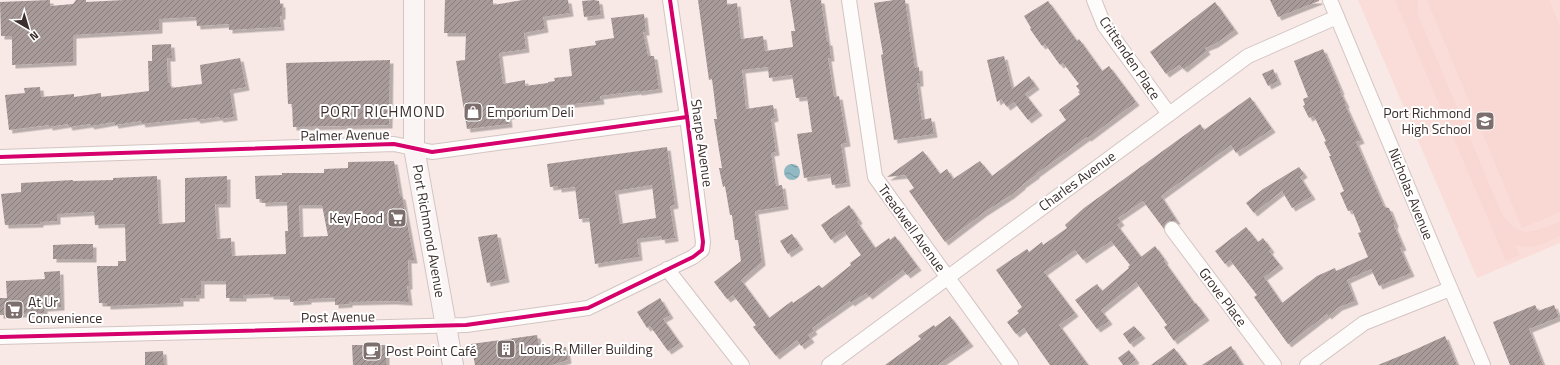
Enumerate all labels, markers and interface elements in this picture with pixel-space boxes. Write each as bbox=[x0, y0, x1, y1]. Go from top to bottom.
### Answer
north arrow bbox=[8, 8, 48, 48]
street label: Crittenden Place bbox=[1095, 12, 1166, 104]
text: N bbox=[26, 27, 42, 45]
street label: Sharpe Avenue bbox=[686, 98, 719, 188]
district label: PORT RICHMOND bbox=[320, 100, 446, 123]
shop icon: Emporium Deli bbox=[462, 101, 484, 123]
place label: Emporium Deli bbox=[487, 101, 574, 122]
place label: Port Richmond High School bbox=[1383, 102, 1471, 139]
school or university icon: Port Richmond High School bbox=[1474, 110, 1496, 132]
street label: Palmer Avenue bbox=[300, 123, 390, 146]
street label: Charles Avenue bbox=[1034, 145, 1120, 216]
street label: Nicholas Avenue bbox=[1384, 145, 1439, 243]
street label: Port Richmond Avenue bbox=[407, 163, 452, 299]
street label: Treadwell Avenue bbox=[874, 180, 951, 276]
place label: Key Food bbox=[329, 207, 383, 228]
supermarket icon: Key Food bbox=[386, 207, 408, 229]
street label: Grove Place bbox=[1194, 263, 1253, 331]
place label: At Ur Convenience bbox=[28, 291, 102, 328]
supermarket icon: At Ur Convenience bbox=[3, 299, 25, 321]
street label: Post Avenue bbox=[301, 305, 375, 328]
building icon: Louis R. Miller Building bbox=[495, 338, 517, 360]
place label: Louis R. Miller Building bbox=[520, 338, 653, 359]
cafe icon: Post Point Café bbox=[361, 340, 383, 362]
place label: Post Point Café bbox=[386, 340, 477, 361]

